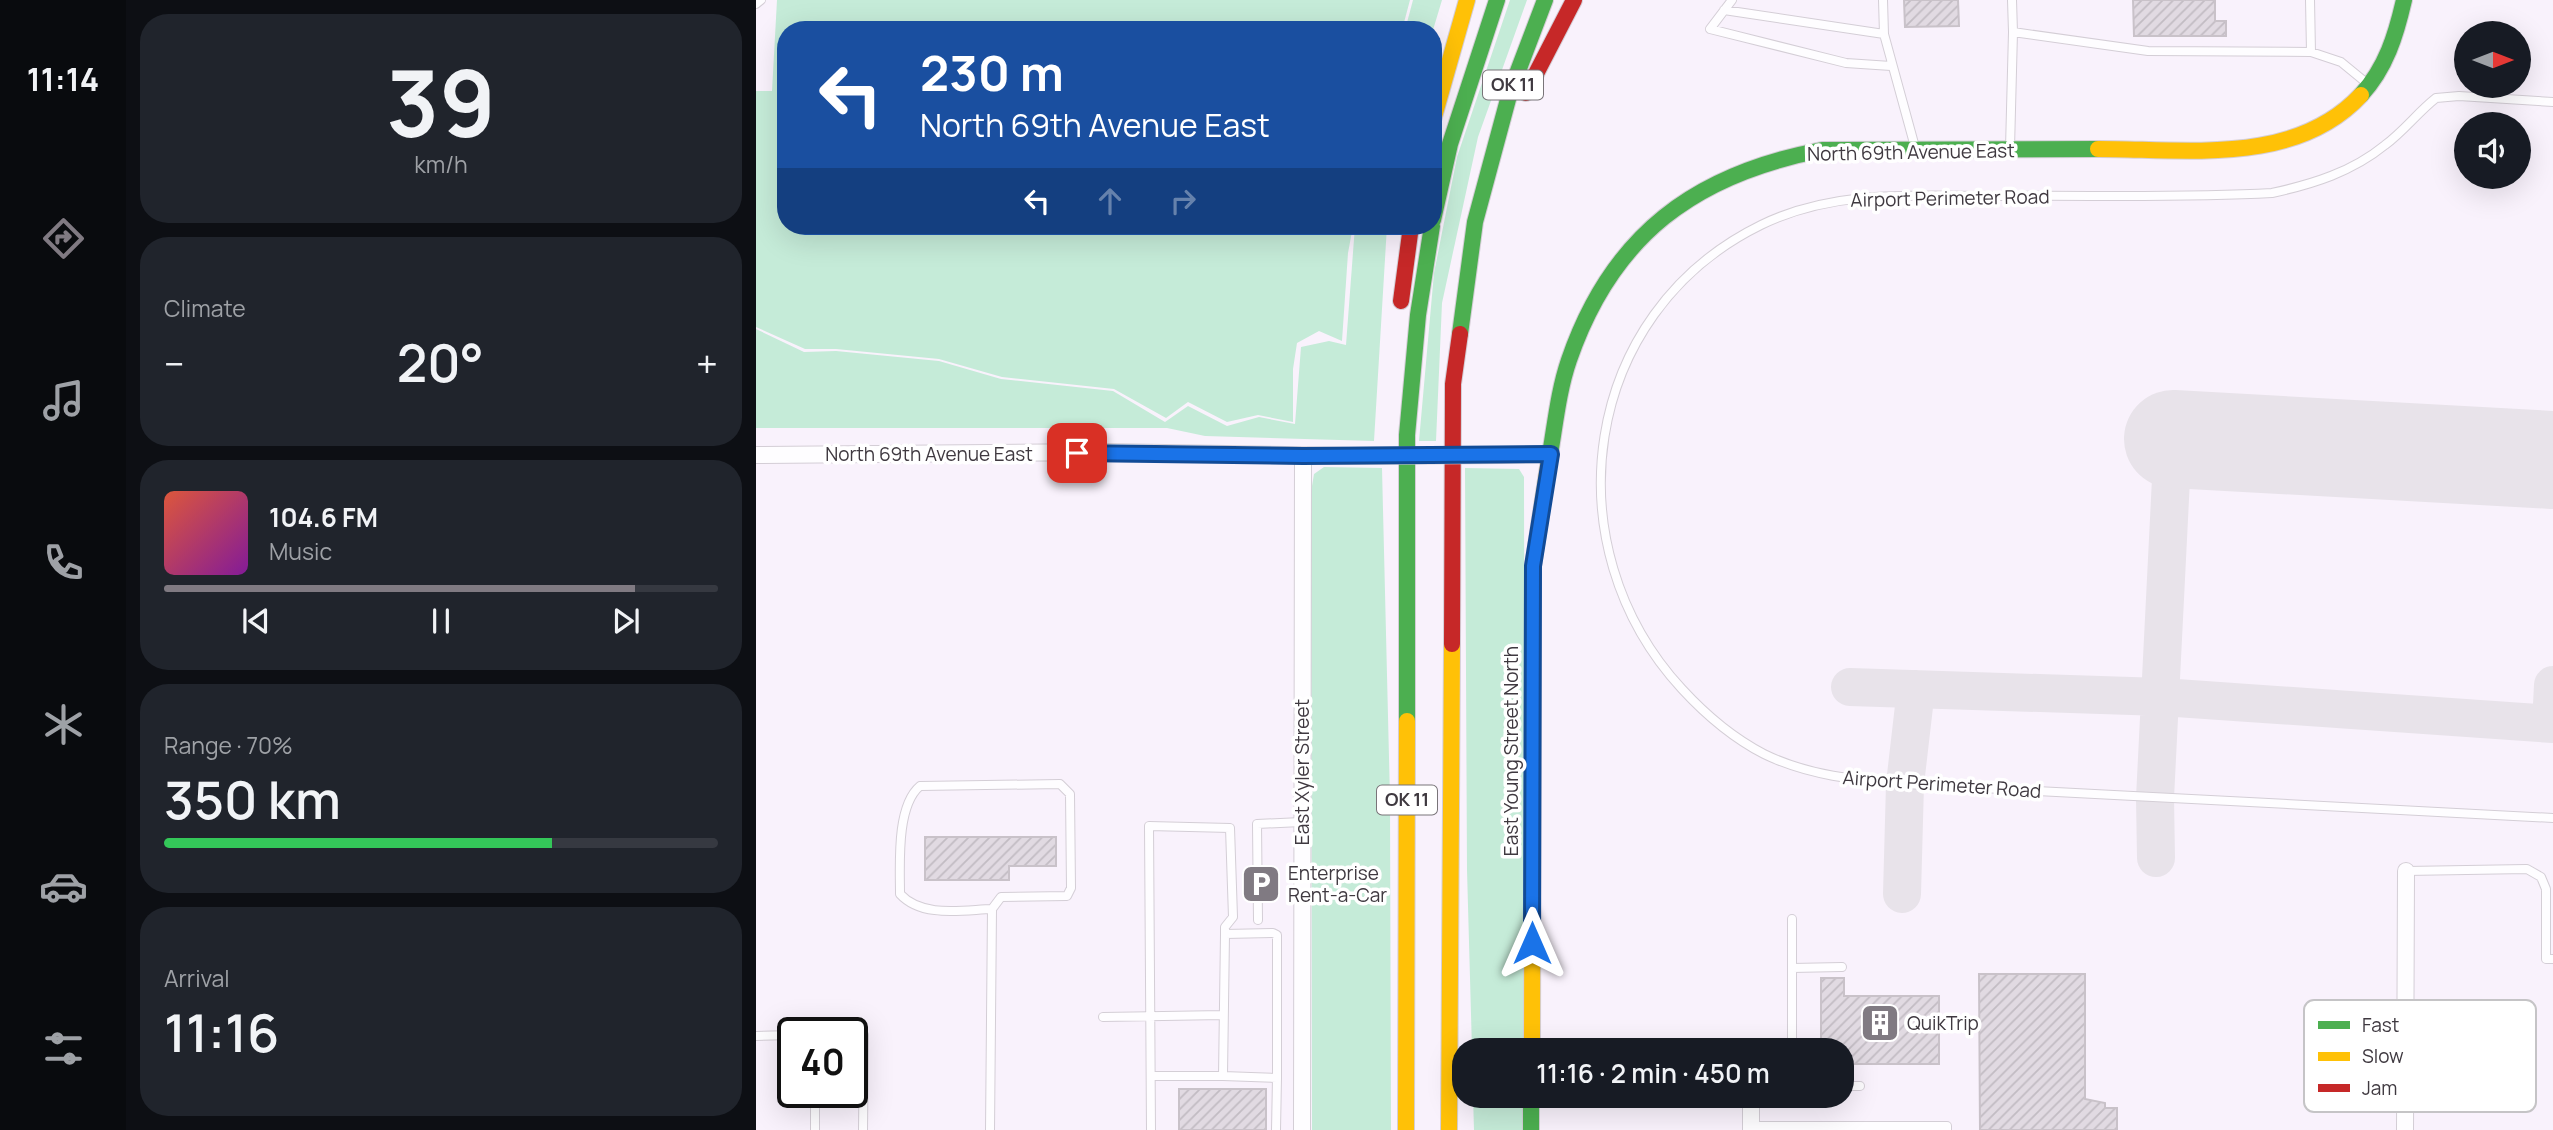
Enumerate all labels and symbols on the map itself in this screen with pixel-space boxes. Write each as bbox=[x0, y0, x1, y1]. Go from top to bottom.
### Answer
north arrow bbox=[2454, 21, 2530, 98]
road number: OK 11 bbox=[1483, 70, 1543, 100]
street label: North 69th Avenue East bbox=[1807, 137, 2015, 167]
street label: Airport Perimeter Road bbox=[1850, 183, 2050, 213]
pin bbox=[1047, 423, 1107, 483]
street label: North 69th Avenue East bbox=[825, 441, 1033, 467]
street label: East Young Street North bbox=[1498, 646, 1524, 856]
street label: East Xyler Street bbox=[1289, 699, 1315, 845]
street label: Airport Perimeter Road bbox=[1842, 764, 2042, 804]
road number: OK 11 bbox=[1377, 786, 1437, 814]
place label: Enterprise Rent-a-Car bbox=[1288, 860, 1387, 908]
parking icon: Enterprise Rent-a-Car bbox=[1240, 863, 1282, 905]
position arrow bbox=[1495, 906, 1569, 980]
legend bbox=[2304, 1000, 2536, 1112]
building icon: QuikTrip bbox=[1859, 1002, 1901, 1044]
place label: QuikTrip bbox=[1907, 1010, 1979, 1036]
text: Fast bbox=[2362, 1012, 2399, 1038]
speed limit sign: 40 bbox=[777, 1017, 868, 1108]
text: Slow bbox=[2362, 1043, 2404, 1069]
text: Jam bbox=[2362, 1075, 2397, 1101]

